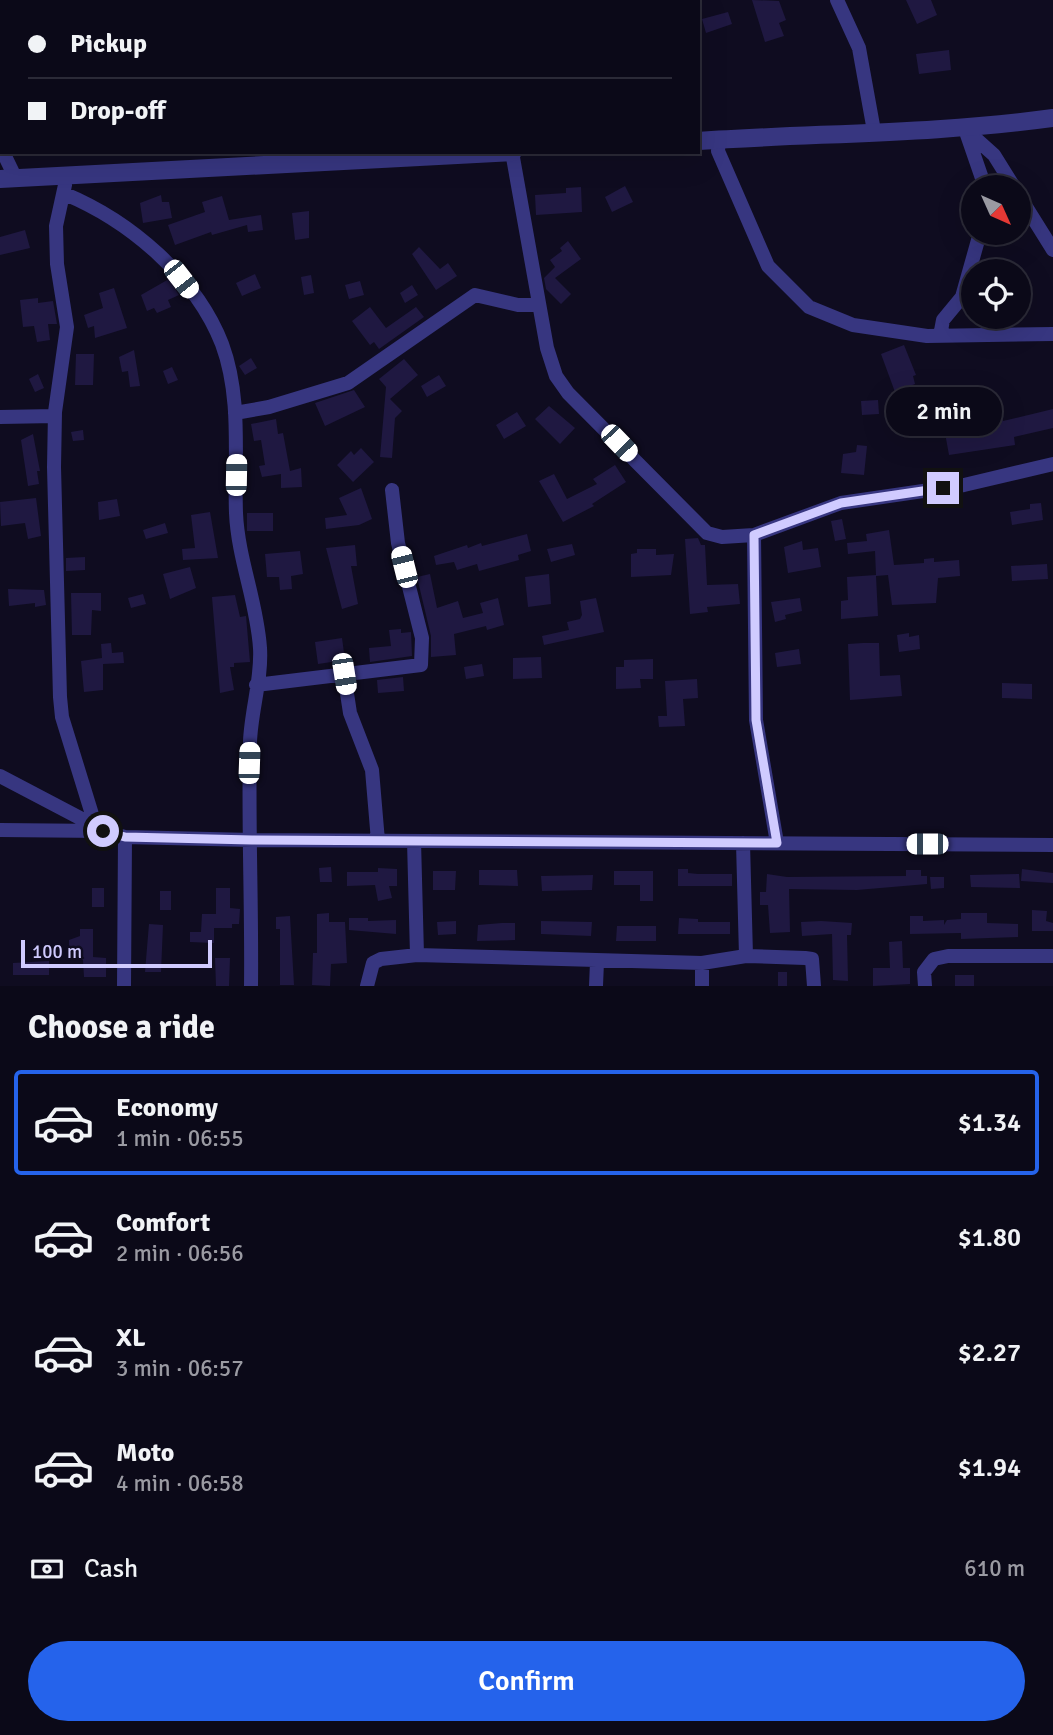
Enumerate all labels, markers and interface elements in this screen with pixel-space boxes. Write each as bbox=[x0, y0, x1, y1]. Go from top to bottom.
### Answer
text: Pickup bbox=[70, 28, 147, 60]
text: Drop-off bbox=[70, 95, 166, 127]
north arrow bbox=[961, 175, 1031, 245]
map controls bbox=[961, 175, 1031, 329]
car bbox=[160, 256, 203, 302]
button: locate bbox=[961, 259, 1031, 329]
callout: 2 min bbox=[885, 386, 1001, 435]
text: 2 min bbox=[916, 397, 972, 426]
car bbox=[597, 421, 642, 465]
car bbox=[226, 454, 247, 496]
route end bbox=[927, 472, 959, 504]
car bbox=[389, 544, 420, 590]
car bbox=[331, 652, 358, 696]
car bbox=[238, 742, 261, 784]
route start bbox=[87, 815, 119, 847]
car bbox=[907, 834, 949, 855]
scale bar bbox=[21, 937, 212, 969]
text: 100 m bbox=[32, 940, 82, 964]
text: Choose a ride bbox=[28, 1008, 215, 1047]
icon: car bbox=[32, 1091, 95, 1154]
text: Economy bbox=[116, 1092, 218, 1124]
text: $1.34 bbox=[958, 1107, 1021, 1139]
text: 1 min · 06:55 bbox=[116, 1124, 244, 1153]
icon: car bbox=[32, 1206, 95, 1269]
text: Comfort bbox=[116, 1207, 210, 1239]
text: $1.80 bbox=[958, 1222, 1021, 1254]
text: 2 min · 06:56 bbox=[116, 1239, 244, 1268]
icon: car bbox=[32, 1321, 95, 1384]
text: XL bbox=[116, 1322, 146, 1354]
text: $2.27 bbox=[958, 1337, 1021, 1369]
text: 3 min · 06:57 bbox=[116, 1354, 244, 1383]
icon: car bbox=[32, 1436, 95, 1499]
text: Moto bbox=[116, 1437, 174, 1469]
text: $1.94 bbox=[958, 1452, 1021, 1484]
text: 4 min · 06:58 bbox=[116, 1469, 244, 1498]
icon: cash bbox=[28, 1550, 66, 1588]
text: Cash bbox=[84, 1553, 138, 1585]
text: 610 m bbox=[964, 1554, 1025, 1583]
button: Confirm bbox=[28, 1641, 1025, 1721]

